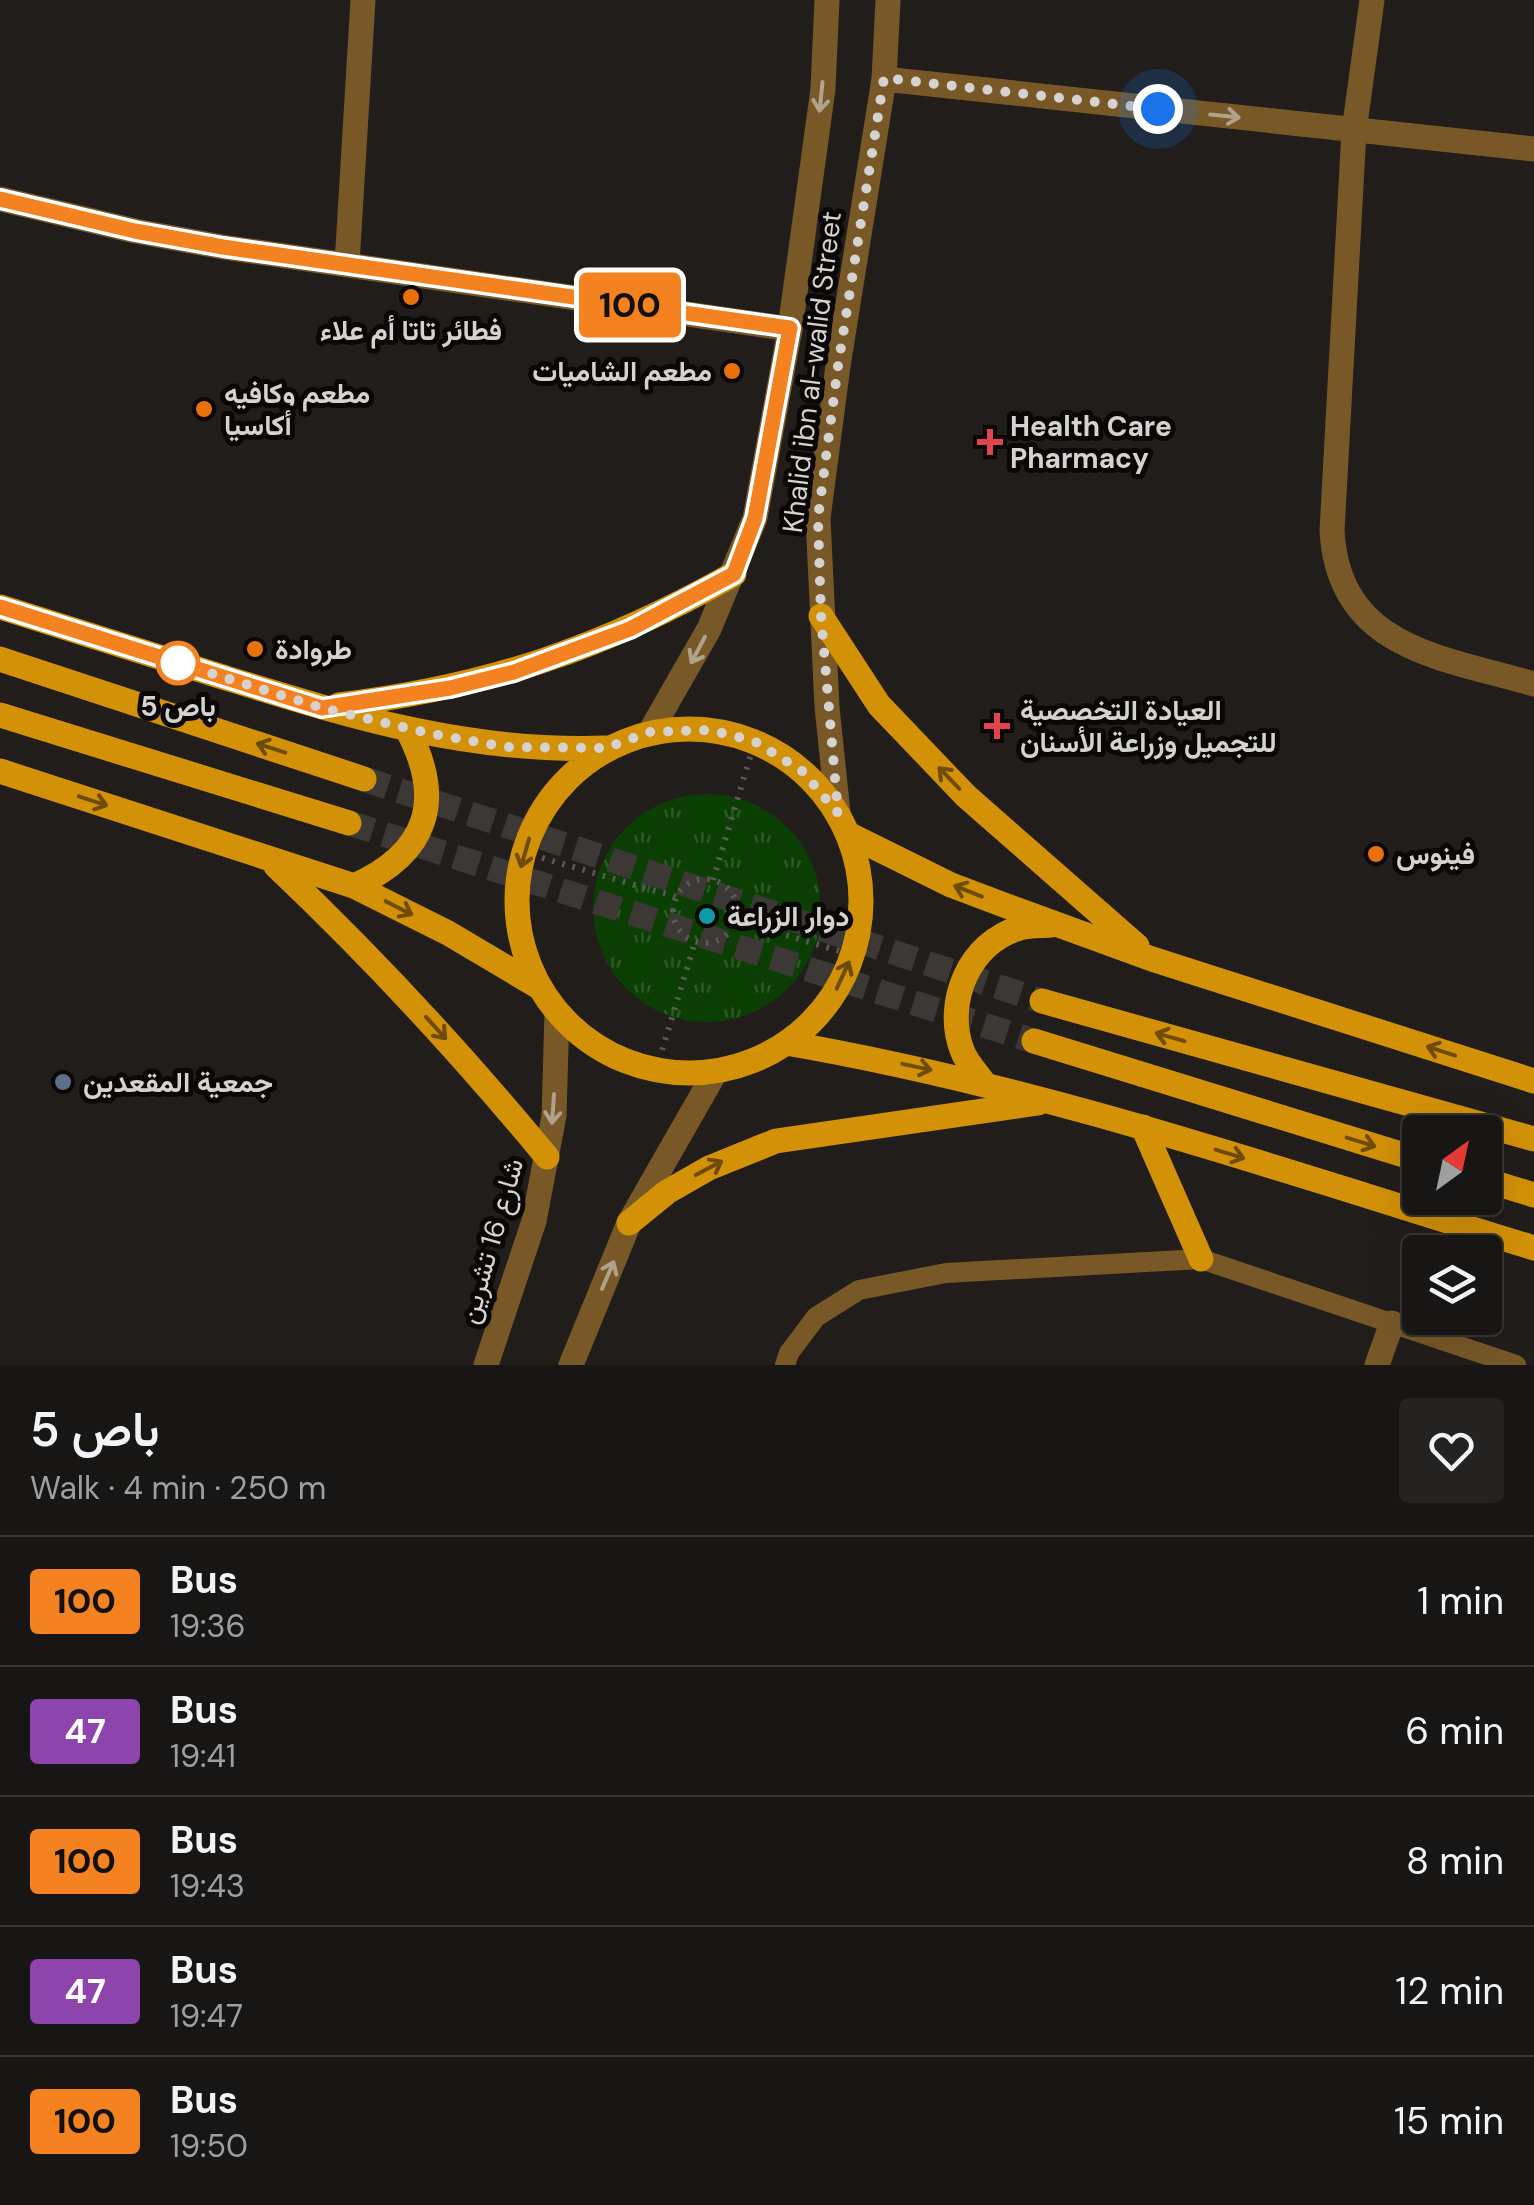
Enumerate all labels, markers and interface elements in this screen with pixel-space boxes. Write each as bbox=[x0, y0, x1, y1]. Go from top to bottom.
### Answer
one-way arrow bbox=[811, 81, 830, 113]
your location bbox=[1133, 84, 1183, 134]
one-way arrow bbox=[1208, 107, 1240, 126]
street label: Khalid ibn al-walid Street bbox=[774, 209, 850, 535]
line badge: 100 bbox=[572, 272, 688, 338]
text: 100 bbox=[599, 282, 661, 328]
marker: فطائر تاتا أم علاء bbox=[400, 286, 422, 308]
place label: فطائر تاتا أم علاء bbox=[320, 312, 502, 349]
place label: مطعم الشاميات bbox=[532, 353, 712, 390]
marker: مطعم الشاميات bbox=[721, 360, 743, 382]
place label: مطعم وكافيه أكاسيا bbox=[224, 375, 370, 444]
marker: مطعم وكافيه أكاسيا bbox=[193, 398, 215, 420]
place label: Health Care Pharmacy bbox=[1010, 408, 1172, 477]
marker: Health Care Pharmacy bbox=[979, 431, 1001, 453]
place label: طروادة bbox=[275, 631, 352, 668]
one-way arrow bbox=[687, 634, 707, 664]
marker: طروادة bbox=[244, 638, 266, 660]
marker: باص 5 bbox=[157, 642, 199, 684]
place label: باص 5 bbox=[140, 688, 216, 725]
place label: العيادة التخصصية للتجميل وزراعة الأسنان bbox=[1020, 692, 1277, 761]
marker: العيادة التخصصية للتجميل وزراعة الأسنان bbox=[984, 713, 1010, 739]
one-way arrow bbox=[256, 738, 287, 756]
one-way arrow bbox=[938, 766, 961, 791]
one-way arrow bbox=[76, 794, 108, 812]
one-way arrow bbox=[514, 836, 533, 868]
place label: فينوس bbox=[1396, 836, 1475, 873]
marker: فينوس bbox=[1365, 843, 1387, 865]
one-way arrow bbox=[953, 881, 983, 899]
place label: دوار الزراعة bbox=[727, 898, 850, 935]
one-way arrow bbox=[384, 899, 414, 918]
marker: دوار الزراعة bbox=[696, 905, 718, 927]
one-way arrow bbox=[835, 961, 854, 991]
one-way arrow bbox=[425, 1015, 448, 1040]
one-way arrow bbox=[1155, 1027, 1187, 1046]
one-way arrow bbox=[1426, 1041, 1457, 1059]
one-way arrow bbox=[900, 1059, 932, 1078]
place label: جمعية المقعدين bbox=[83, 1064, 273, 1101]
marker: جمعية المقعدين bbox=[52, 1071, 74, 1093]
one-way arrow bbox=[544, 1093, 563, 1125]
north arrow bbox=[1402, 1115, 1502, 1215]
map controls bbox=[1402, 1115, 1502, 1335]
one-way arrow bbox=[1345, 1134, 1377, 1152]
one-way arrow bbox=[1213, 1146, 1245, 1164]
street label: شارع 16 تشرين bbox=[450, 1154, 532, 1328]
one-way arrow bbox=[694, 1158, 724, 1177]
button: layers bbox=[1402, 1235, 1502, 1335]
one-way arrow bbox=[600, 1260, 618, 1290]
text: باص 5 bbox=[30, 1398, 160, 1461]
button: heart bbox=[1399, 1398, 1504, 1503]
text: Walk · 4 min · 250 m bbox=[30, 1467, 326, 1509]
text: Bus bbox=[170, 1555, 238, 1605]
text: 1 min bbox=[1417, 1576, 1504, 1626]
text: 100 bbox=[54, 1578, 116, 1624]
text: 19:36 bbox=[170, 1605, 246, 1647]
text: Bus bbox=[170, 1685, 238, 1735]
text: 6 min bbox=[1405, 1706, 1504, 1756]
text: 47 bbox=[64, 1708, 106, 1754]
text: 19:41 bbox=[170, 1735, 236, 1777]
text: Bus bbox=[170, 1815, 238, 1865]
text: 8 min bbox=[1406, 1836, 1504, 1886]
text: 100 bbox=[54, 1838, 116, 1884]
text: 19:43 bbox=[170, 1865, 245, 1907]
text: Bus bbox=[170, 1945, 238, 1995]
text: 12 min bbox=[1395, 1966, 1504, 2016]
text: 47 bbox=[64, 1968, 106, 2014]
text: 19:47 bbox=[170, 1995, 243, 2037]
text: Bus bbox=[170, 2075, 238, 2125]
text: 15 min bbox=[1394, 2096, 1504, 2146]
text: 100 bbox=[54, 2098, 116, 2144]
text: 19:50 bbox=[170, 2125, 248, 2167]

